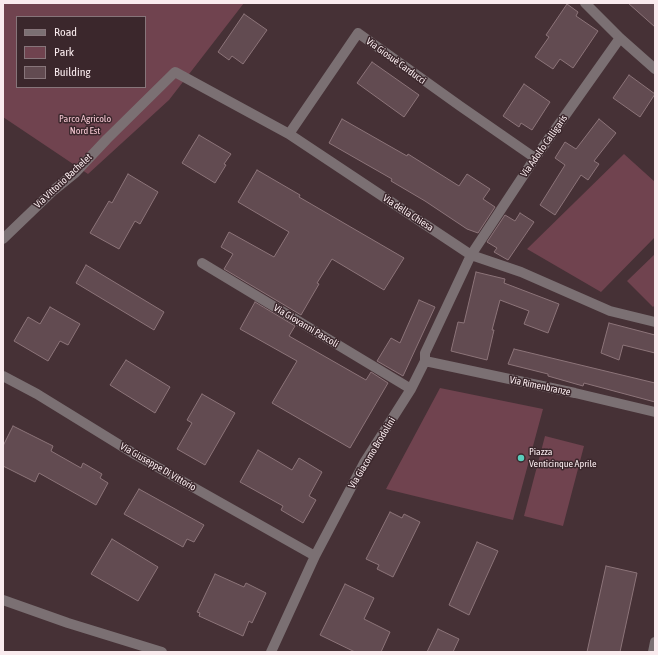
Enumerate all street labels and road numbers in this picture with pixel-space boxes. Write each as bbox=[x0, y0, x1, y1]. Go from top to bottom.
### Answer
street label: Via Giosuè Carducci bbox=[364, 35, 428, 87]
street label: Via Adolfo Calligaris bbox=[518, 113, 570, 179]
street label: Via Vittorio Bachelet bbox=[32, 151, 94, 211]
street label: Via della Chiesa bbox=[380, 192, 436, 234]
street label: Via Giovanni Pascoli bbox=[271, 302, 341, 350]
street label: Via Rimenbranze bbox=[508, 374, 572, 398]
street label: Via Giacomo Brodolini bbox=[346, 415, 398, 491]
street label: Via Giuseppe Di Vittorio bbox=[118, 440, 198, 494]

